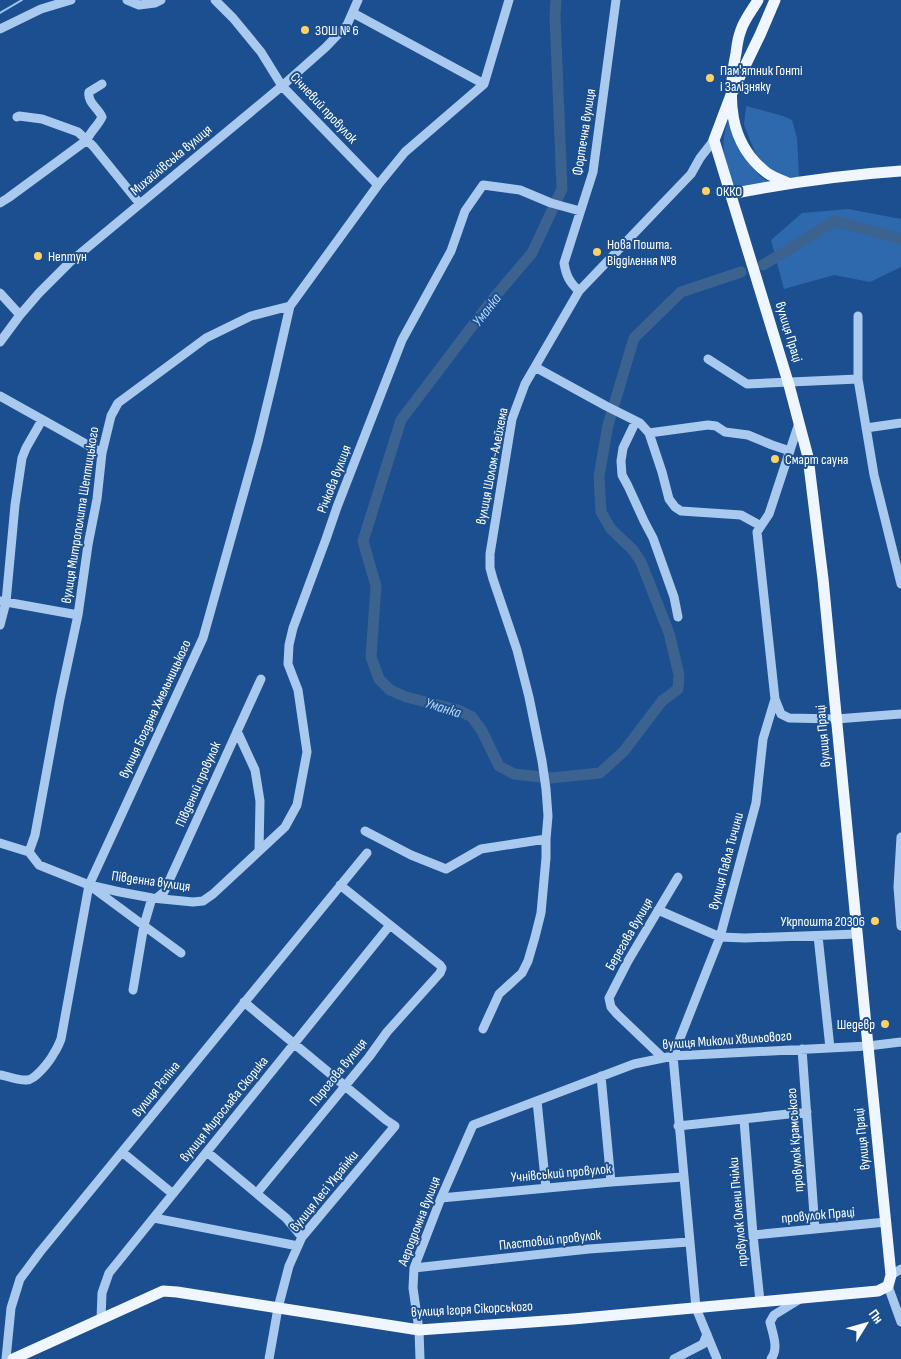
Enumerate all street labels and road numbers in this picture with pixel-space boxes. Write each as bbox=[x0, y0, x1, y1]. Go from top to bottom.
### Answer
street label: Січневий провулок bbox=[287, 69, 362, 148]
street label: Фортечна вулиця bbox=[569, 87, 599, 177]
street label: Михайлівська вулиця bbox=[127, 121, 215, 199]
street label: вулиця Праці bbox=[772, 300, 806, 364]
street label: вулиця Шолом-Алейхема bbox=[472, 406, 512, 526]
street label: вулиця Митрополита Шептицького bbox=[58, 425, 102, 605]
street label: Річкова вулиця bbox=[313, 442, 355, 516]
street label: вулиця Богдана Хмельницького bbox=[115, 637, 195, 781]
street label: вулиця Праці bbox=[812, 704, 834, 768]
street label: Південий провулок bbox=[172, 738, 225, 829]
street label: вулиця Павла Тичини bbox=[705, 810, 747, 912]
street label: Південна вулиця bbox=[110, 867, 192, 895]
street label: Берегова вулиця bbox=[601, 895, 657, 973]
street label: вулиця Миколи Хвильового bbox=[662, 1027, 792, 1053]
street label: Пирогова вулиця bbox=[306, 1035, 370, 1109]
street label: вулиця Мирослава Скорика bbox=[176, 1053, 272, 1165]
street label: вулиця Рєпіна bbox=[128, 1058, 184, 1120]
street label: провулок Крамського bbox=[783, 1087, 807, 1193]
street label: вулиця Праці bbox=[850, 1107, 874, 1171]
street label: вулиця Лесі Українки bbox=[286, 1147, 362, 1235]
street label: провулок Олени Пчілки bbox=[725, 1156, 751, 1267]
street label: Учнівський провулок bbox=[510, 1160, 613, 1186]
street label: Аеродромна вулиця bbox=[394, 1174, 444, 1269]
street label: провулок Праці bbox=[781, 1203, 855, 1227]
street label: Пластовий провулок bbox=[498, 1226, 603, 1254]
street label: вулиця Ігоря Сікорського bbox=[411, 1297, 534, 1321]

